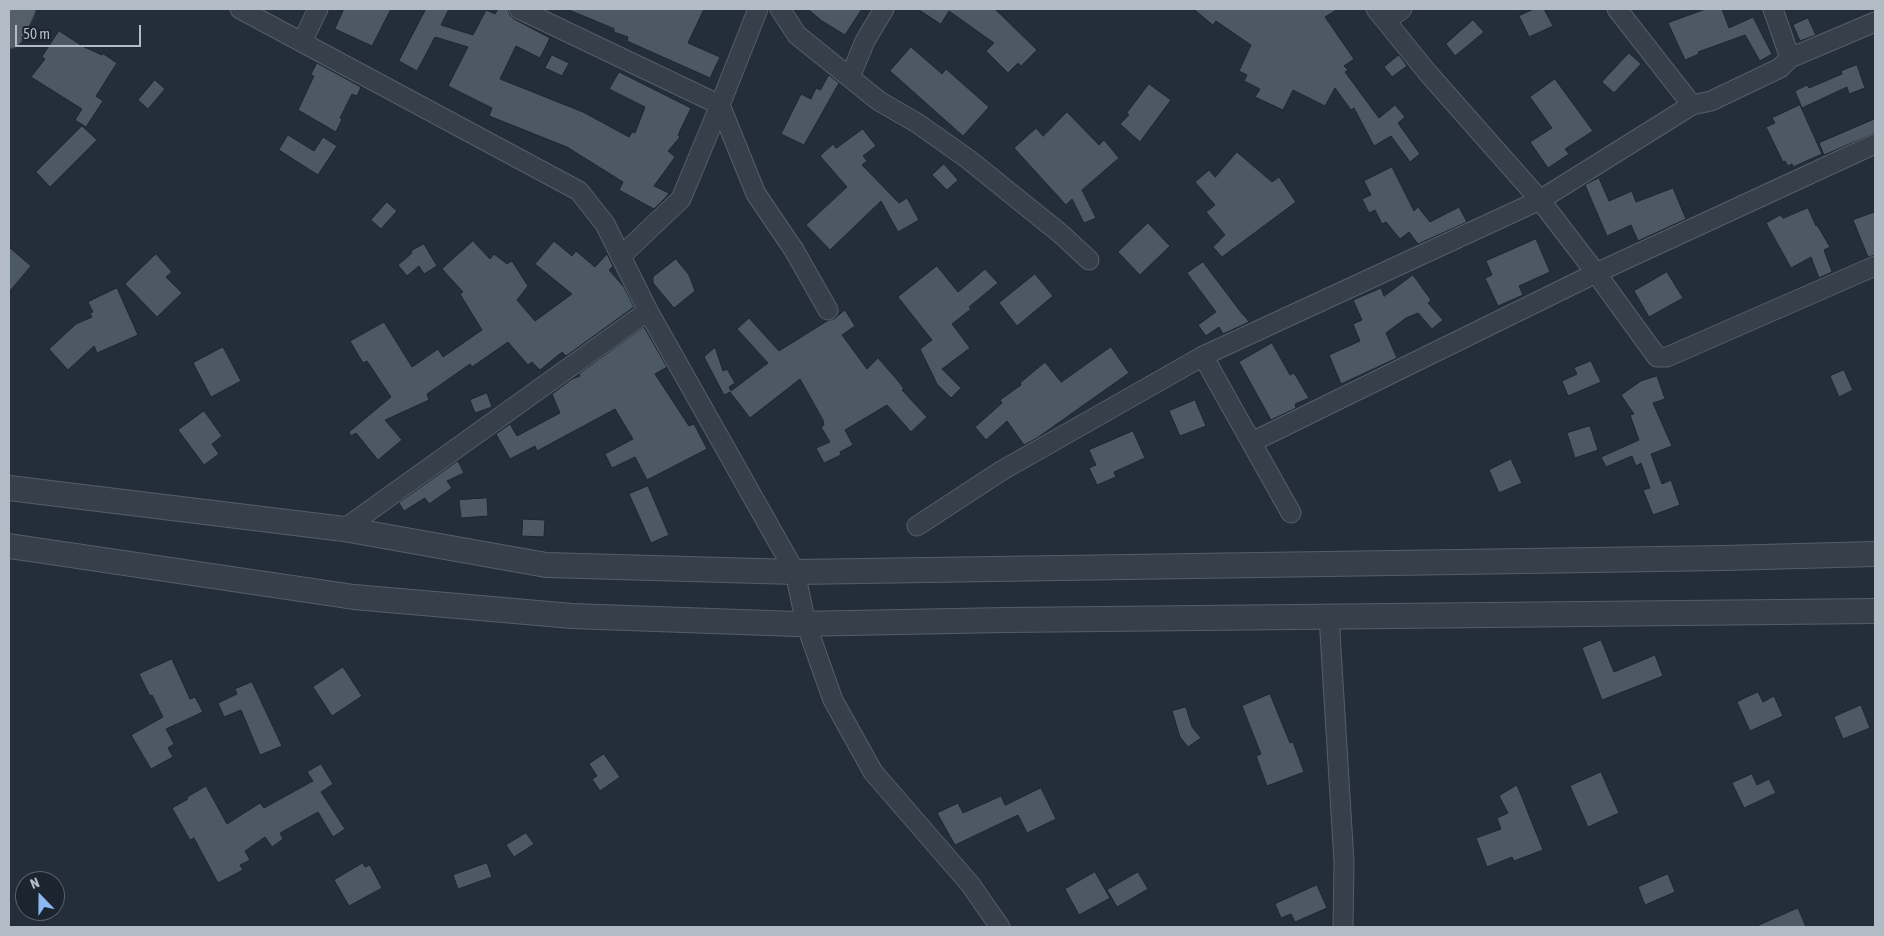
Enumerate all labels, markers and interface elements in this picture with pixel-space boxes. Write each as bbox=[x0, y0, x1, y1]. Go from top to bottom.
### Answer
scale bar bbox=[18, 15, 144, 47]
text: 50 m bbox=[23, 25, 50, 42]
north arrow bbox=[15, 871, 65, 921]
text: N bbox=[28, 874, 42, 892]

